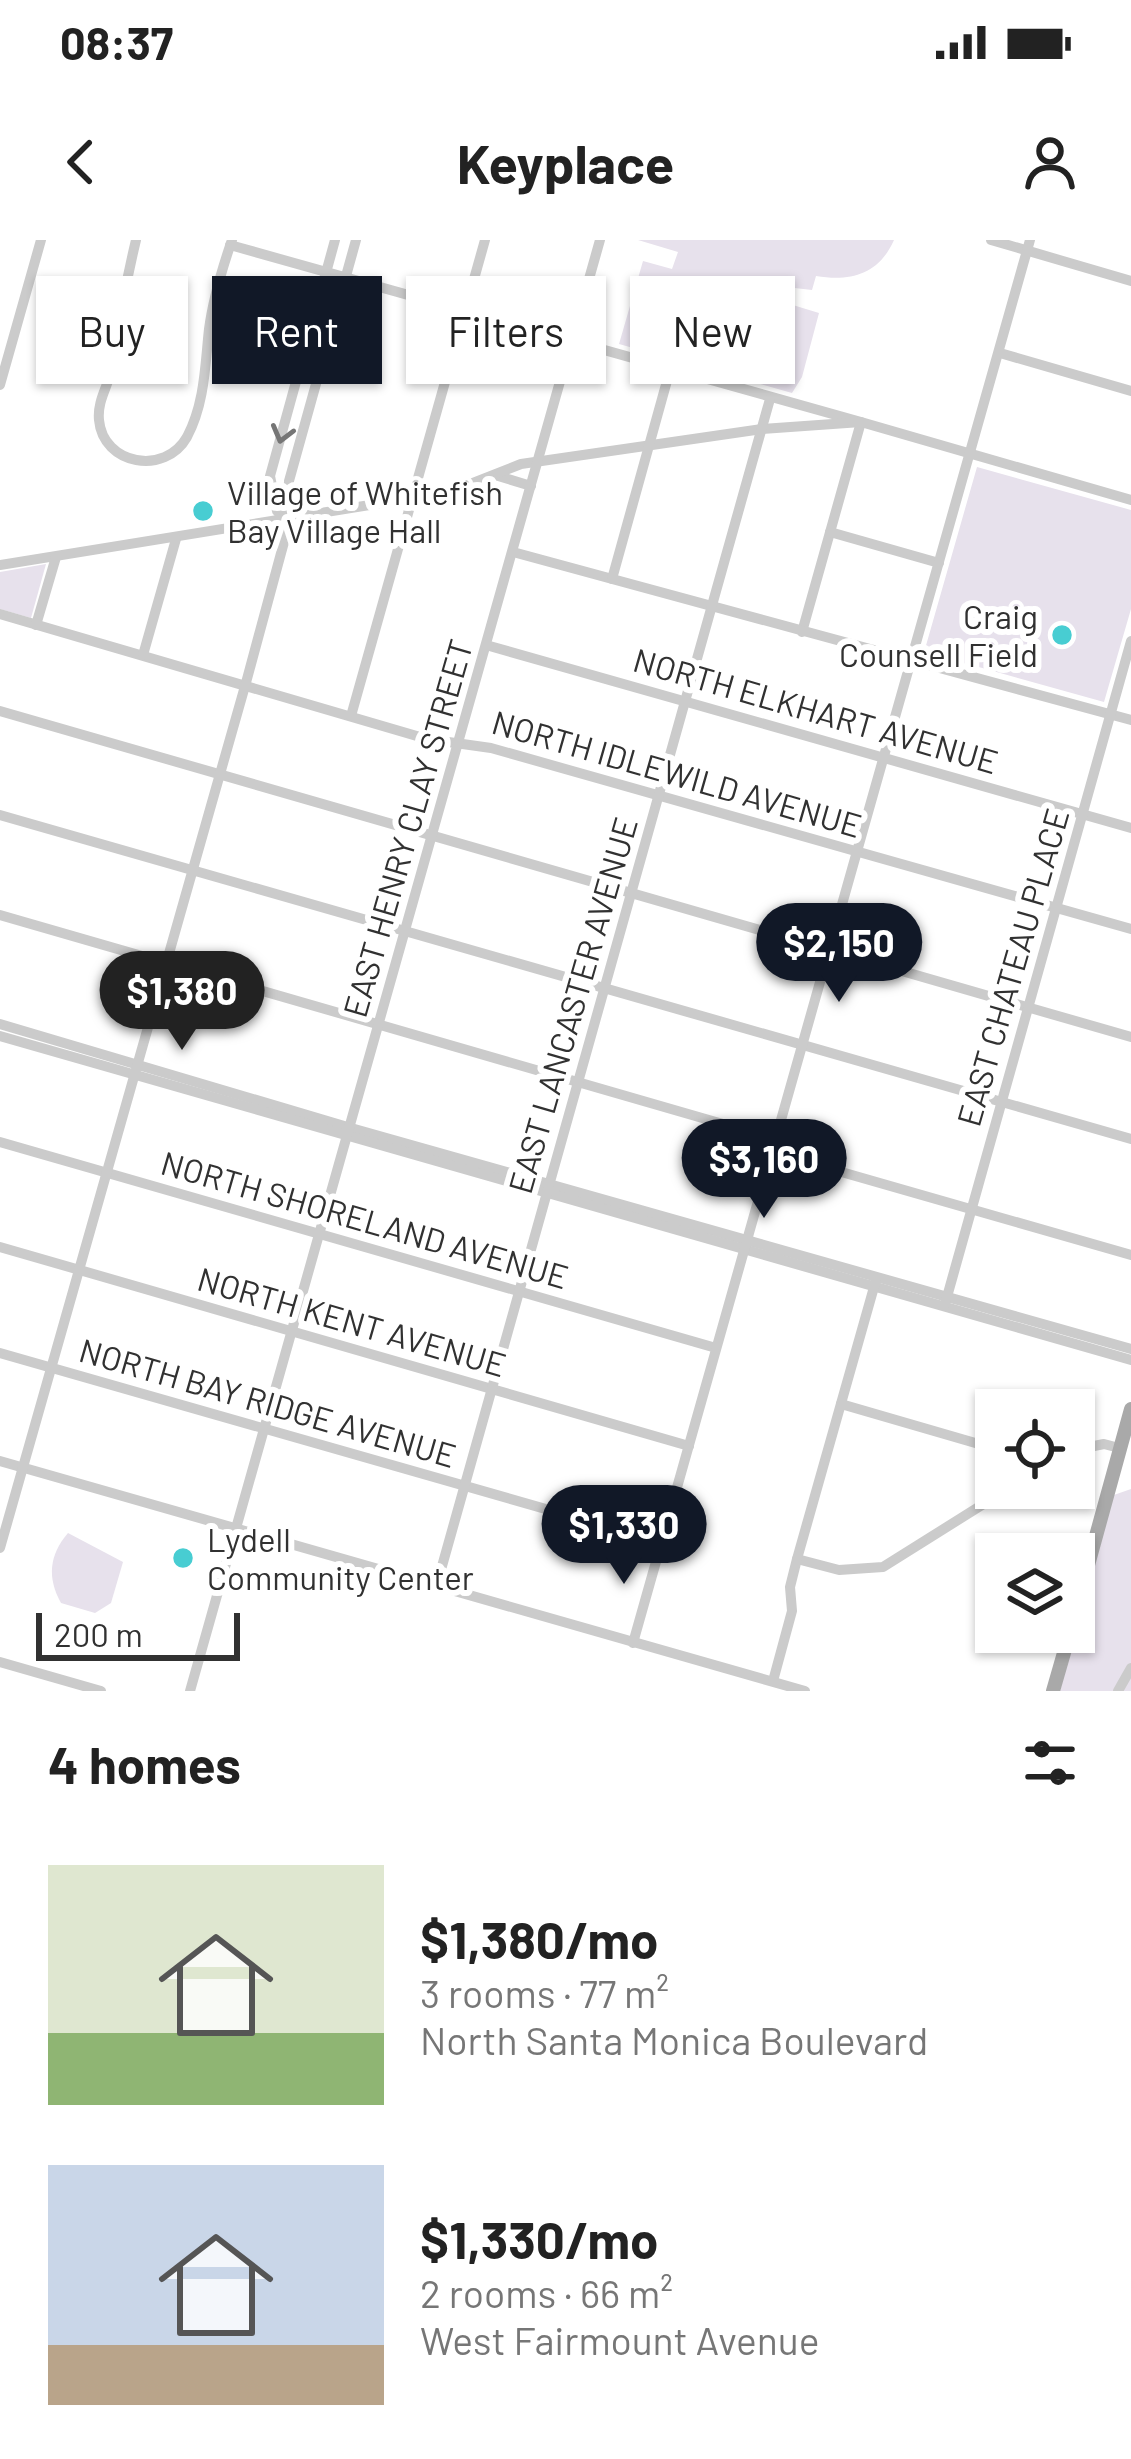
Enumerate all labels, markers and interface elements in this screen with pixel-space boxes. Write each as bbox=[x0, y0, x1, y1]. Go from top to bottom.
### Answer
text: 08:37 bbox=[60, 15, 173, 69]
icon: back bbox=[48, 129, 114, 195]
icon: person bbox=[1017, 129, 1083, 195]
text: Keyplace bbox=[457, 130, 674, 195]
chip: Buy bbox=[36, 276, 188, 384]
chip: Rent bbox=[212, 276, 382, 384]
chip: Filters bbox=[406, 276, 606, 384]
chip: New bbox=[630, 276, 795, 384]
one-way arrow bbox=[271, 423, 296, 444]
place label: Village of Whitefish Bay Village Hall bbox=[227, 472, 503, 550]
marker: Village of Whitefish Bay Village Hall bbox=[190, 498, 216, 524]
place label: Craig Counsell Field bbox=[839, 596, 1038, 674]
marker: Craig Counsell Field bbox=[1049, 622, 1075, 648]
street label: EAST HENRY CLAY STREET bbox=[334, 635, 480, 1021]
street label: NORTH ELKHART AVENUE bbox=[629, 639, 1003, 781]
street label: NORTH IDLEWILD AVENUE bbox=[488, 701, 866, 845]
street label: EAST CHATEAU PLACE bbox=[948, 804, 1076, 1130]
street label: EAST LANCASTER AVENUE bbox=[499, 812, 645, 1198]
pin: $2,150 bbox=[741, 903, 937, 1005]
text: $2,150 bbox=[783, 918, 895, 965]
pin: $1,380 bbox=[84, 951, 280, 1053]
text: $1,380 bbox=[127, 966, 237, 1013]
pin: $3,160 bbox=[666, 1119, 862, 1221]
text: $3,160 bbox=[709, 1134, 819, 1181]
street label: NORTH SHORELAND AVENUE bbox=[157, 1142, 573, 1296]
street label: NORTH KENT AVENUE bbox=[193, 1258, 511, 1384]
street label: NORTH BAY RIDGE AVENUE bbox=[75, 1329, 461, 1475]
map controls bbox=[975, 1389, 1095, 1653]
button: locate bbox=[975, 1389, 1095, 1509]
pin: $1,330 bbox=[526, 1485, 722, 1587]
text: $1,330 bbox=[569, 1500, 679, 1547]
place label: Lydell Community Center bbox=[207, 1519, 474, 1597]
button: layers bbox=[975, 1533, 1095, 1653]
marker: Lydell Community Center bbox=[170, 1545, 196, 1571]
scale bar bbox=[36, 1607, 240, 1660]
text: 200 m bbox=[54, 1614, 143, 1654]
icon: filters bbox=[1017, 1730, 1083, 1796]
text: 4 homes bbox=[48, 1733, 241, 1794]
text: $1,380/mo bbox=[420, 1908, 658, 1969]
icon: home bbox=[144, 1913, 288, 2057]
text: 3 rooms · 77 m² bbox=[420, 1969, 669, 2016]
text: North Santa Monica Boulevard bbox=[420, 2016, 928, 2063]
text: $1,330/mo bbox=[420, 2208, 658, 2269]
icon: home bbox=[144, 2213, 288, 2357]
text: 2 rooms · 66 m² bbox=[420, 2269, 673, 2316]
text: West Fairmount Avenue bbox=[420, 2316, 820, 2363]

